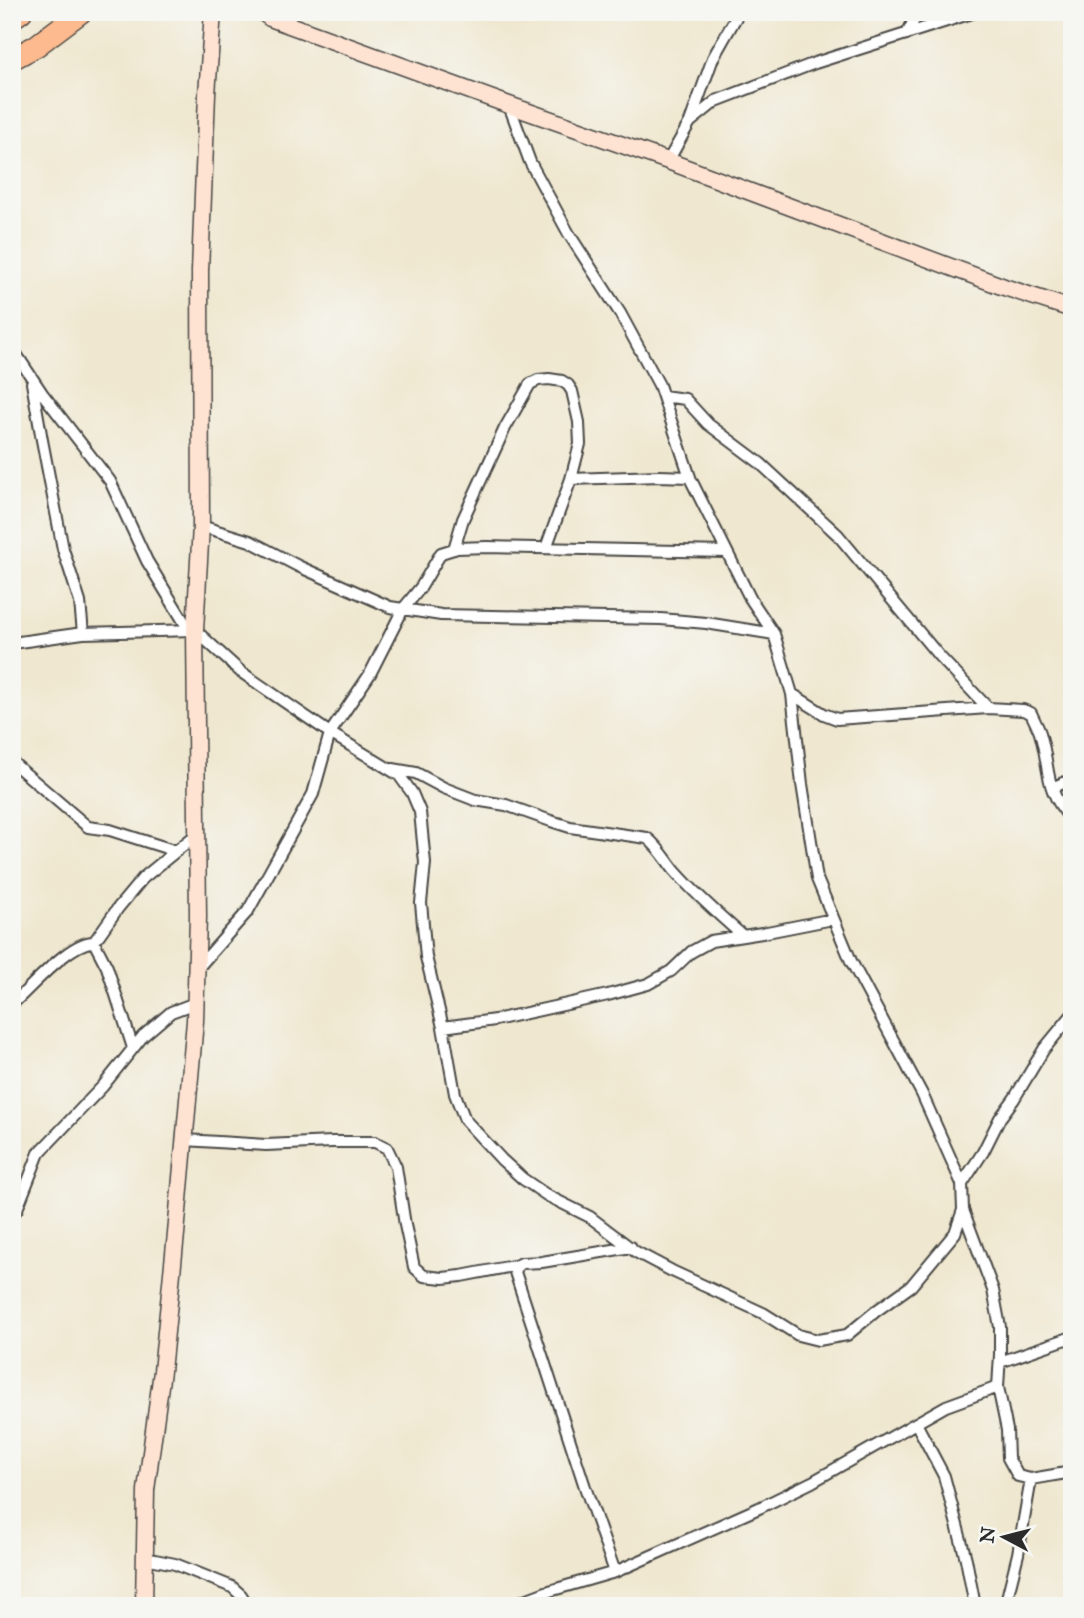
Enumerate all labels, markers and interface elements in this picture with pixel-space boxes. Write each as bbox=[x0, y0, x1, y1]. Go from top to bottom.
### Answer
north arrow bbox=[968, 1502, 1038, 1572]
text: N bbox=[975, 1526, 1000, 1544]

